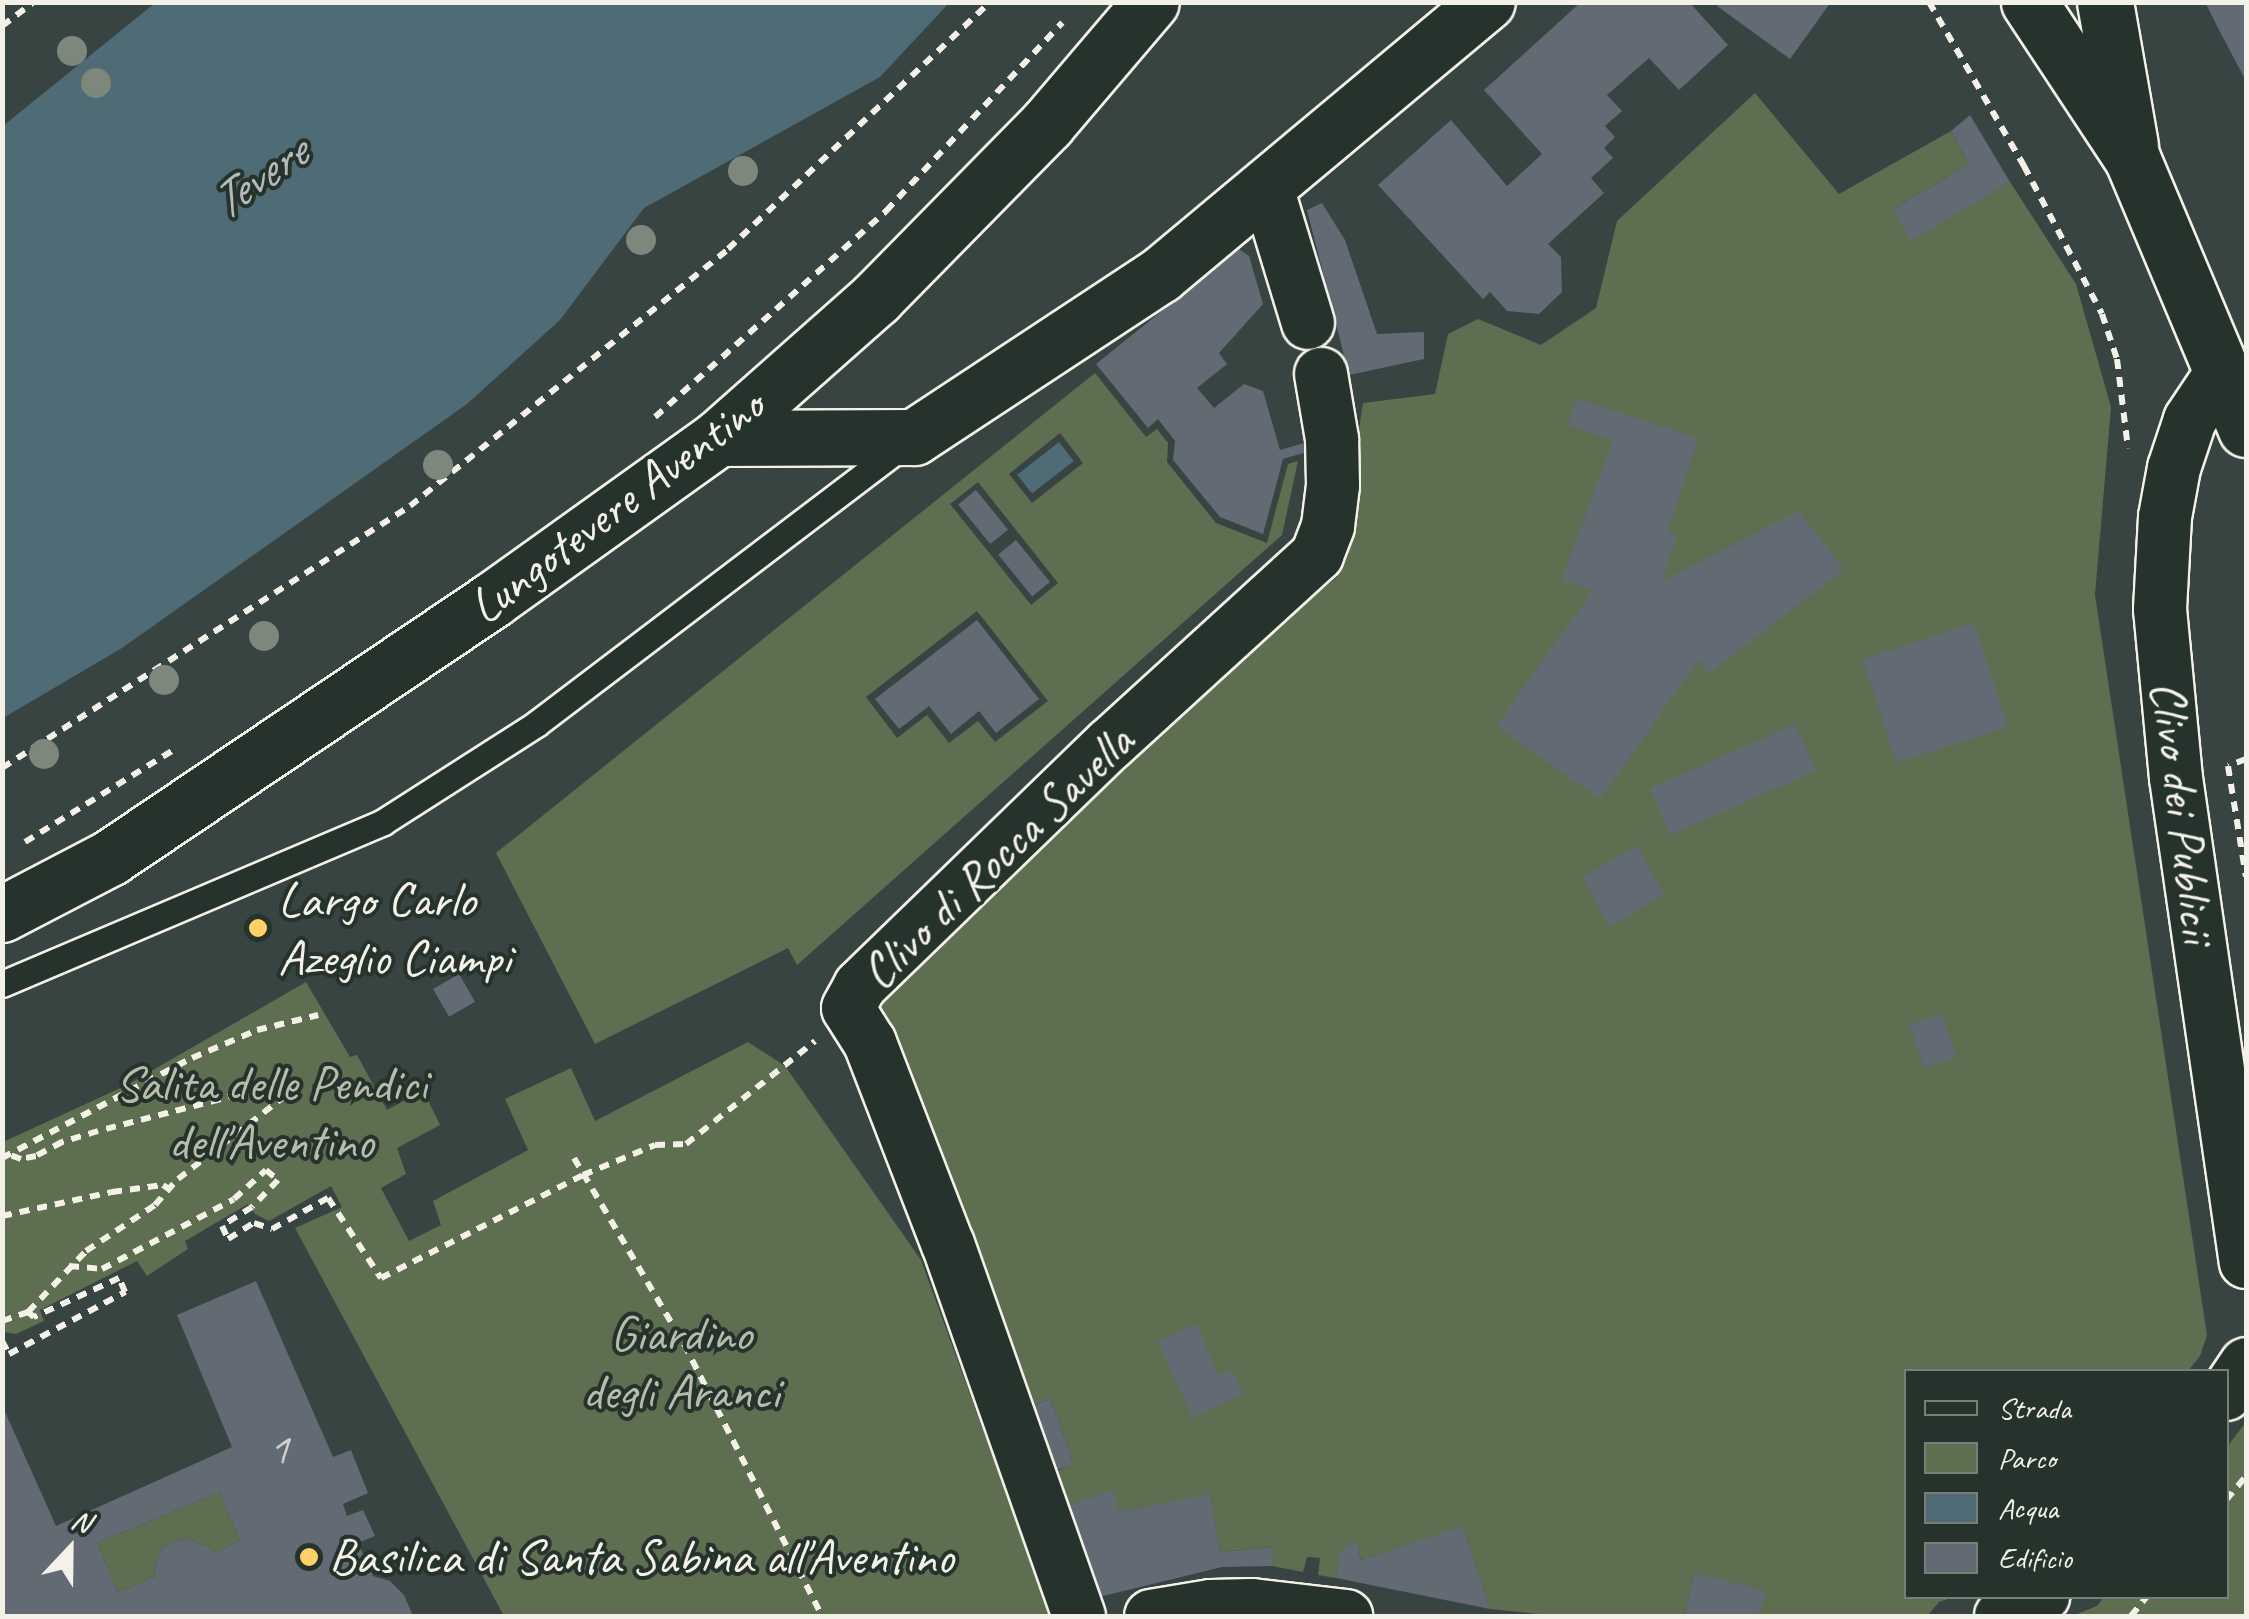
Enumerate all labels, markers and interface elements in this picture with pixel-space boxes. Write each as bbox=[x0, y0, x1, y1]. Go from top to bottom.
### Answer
water label: Tevere bbox=[197, 122, 319, 234]
street label: Lungotevere Aventino bbox=[457, 376, 775, 636]
street label: Clivo dei Publicii bbox=[2137, 678, 2229, 946]
street label: Clivo di Rocca Savella bbox=[848, 712, 1146, 1002]
place label: Largo Carlo Azeglio Ciampi bbox=[278, 869, 511, 986]
marker: Largo Carlo Azeglio Ciampi bbox=[247, 917, 269, 939]
park label: Salita delle Pendici dell'Aventino bbox=[115, 1053, 427, 1170]
park label: Giardino degli Aranci bbox=[582, 1303, 780, 1420]
legend bbox=[1904, 1369, 2229, 1599]
text: Strada bbox=[1998, 1389, 2071, 1427]
house number: 1 bbox=[269, 1422, 289, 1476]
text: Parco bbox=[1998, 1439, 2056, 1477]
text: Acqua bbox=[1998, 1489, 2058, 1527]
north arrow bbox=[20, 1499, 120, 1599]
text: N bbox=[67, 1501, 96, 1540]
place label: Basilica di Santa Sabina all'Aventino bbox=[329, 1527, 954, 1587]
text: Edificio bbox=[1998, 1539, 2072, 1577]
marker: Basilica di Santa Sabina all'Aventino bbox=[298, 1546, 320, 1568]

